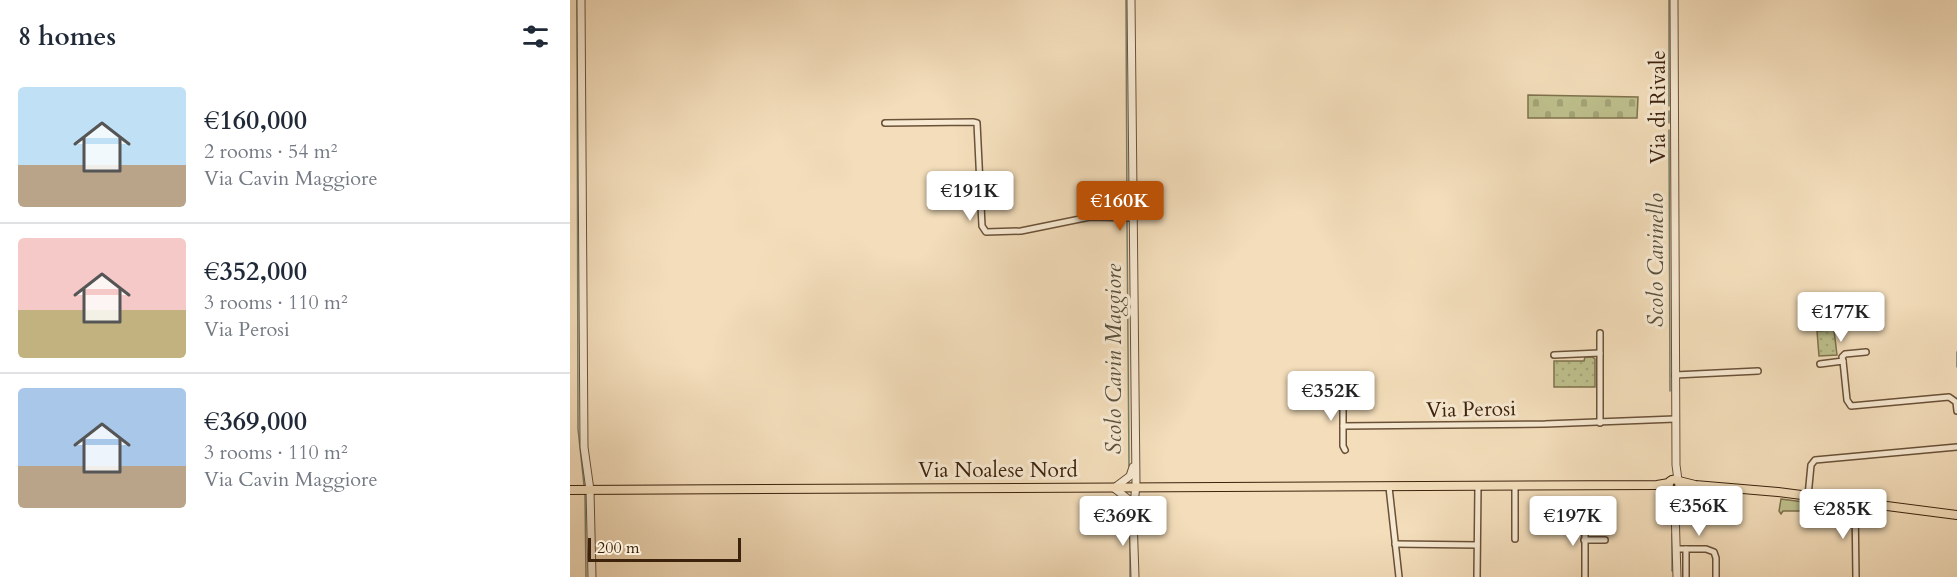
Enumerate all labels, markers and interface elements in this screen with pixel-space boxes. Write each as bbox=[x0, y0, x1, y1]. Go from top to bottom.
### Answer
text: 8 homes bbox=[18, 19, 116, 54]
icon: filters bbox=[519, 20, 552, 53]
street label: Via di Rivale bbox=[1644, 50, 1673, 164]
text: €160,000 bbox=[204, 103, 307, 138]
icon: home bbox=[66, 111, 138, 183]
text: 2 rooms · 54 m² bbox=[204, 138, 337, 165]
text: Via Cavin Maggiore bbox=[204, 165, 377, 192]
pin: €191K bbox=[928, 171, 1012, 222]
text: €191K bbox=[941, 177, 999, 204]
pin: €160K bbox=[1078, 181, 1162, 232]
text: €160K bbox=[1091, 187, 1149, 214]
water label: Scolo Cavinello bbox=[1641, 193, 1671, 327]
text: €352,000 bbox=[204, 254, 307, 289]
icon: home bbox=[66, 262, 138, 334]
water label: Scolo Cavin Maggiore bbox=[1099, 263, 1129, 454]
text: 3 rooms · 110 m² bbox=[204, 289, 348, 316]
pin: €177K bbox=[1799, 292, 1883, 343]
text: €177K bbox=[1812, 298, 1870, 325]
text: Via Perosi bbox=[204, 316, 290, 343]
pin: €352K bbox=[1289, 371, 1373, 422]
text: €352K bbox=[1302, 377, 1360, 404]
street label: Via Perosi bbox=[1426, 394, 1516, 425]
text: €369,000 bbox=[204, 404, 307, 439]
icon: home bbox=[66, 412, 138, 484]
text: 3 rooms · 110 m² bbox=[204, 439, 348, 466]
street label: Via Noalese Nord bbox=[918, 456, 1078, 485]
text: Via Cavin Maggiore bbox=[204, 466, 377, 493]
pin: €356K bbox=[1657, 486, 1741, 537]
pin: €285K bbox=[1801, 489, 1885, 540]
text: €356K bbox=[1670, 492, 1728, 519]
text: €285K bbox=[1814, 495, 1872, 522]
pin: €369K bbox=[1081, 496, 1165, 547]
pin: €197K bbox=[1531, 496, 1615, 547]
text: €369K bbox=[1094, 502, 1152, 529]
text: €197K bbox=[1544, 502, 1602, 529]
scale bar bbox=[588, 535, 741, 562]
text: 200 m bbox=[597, 537, 639, 559]

